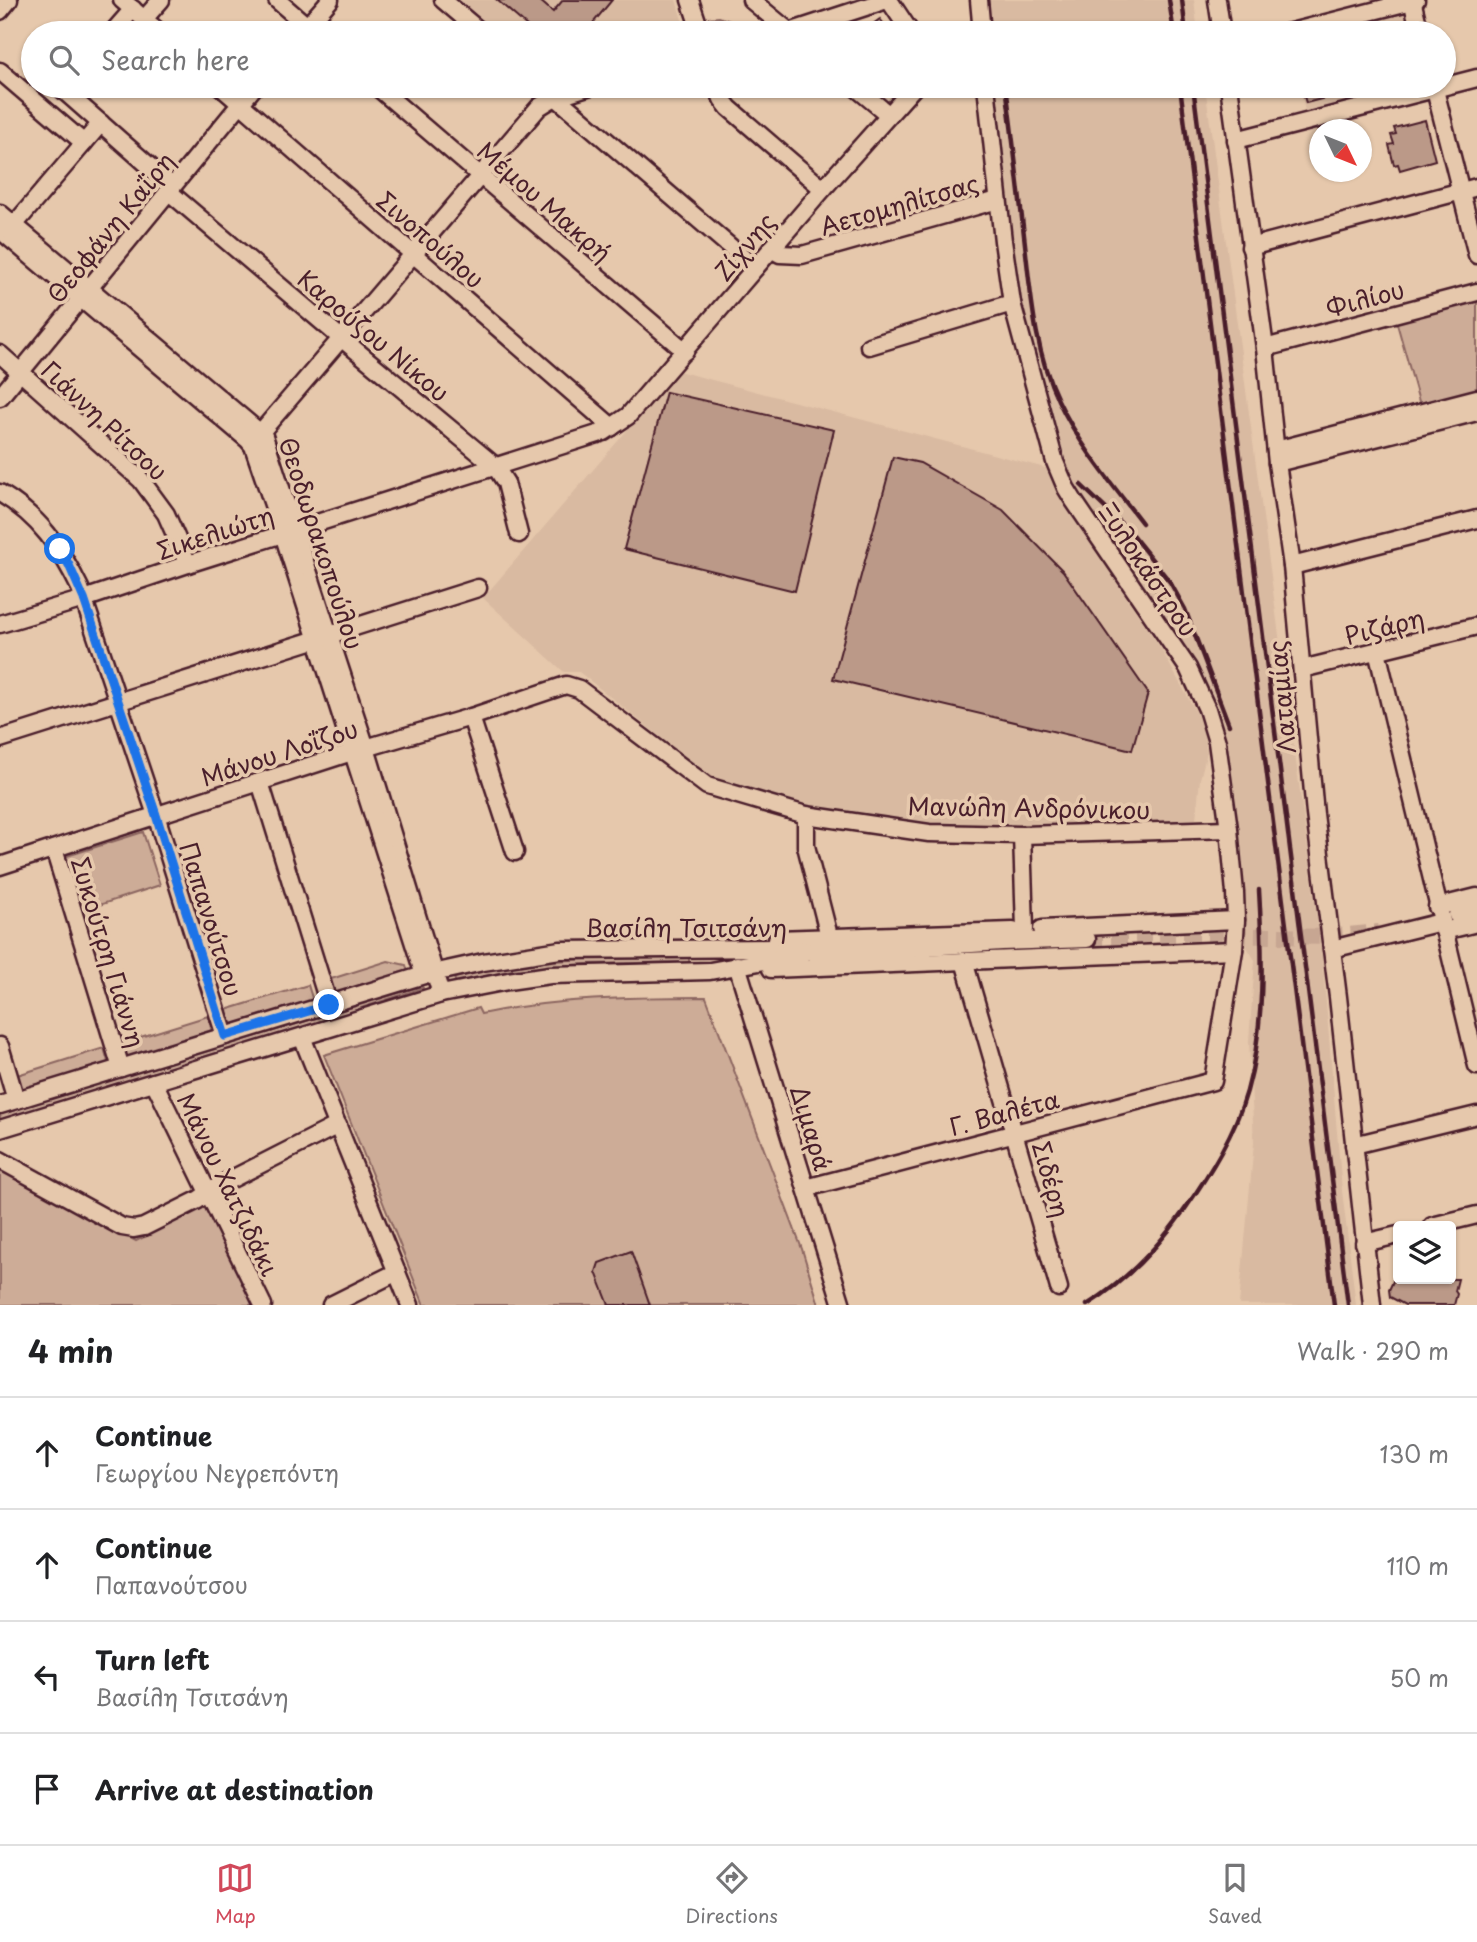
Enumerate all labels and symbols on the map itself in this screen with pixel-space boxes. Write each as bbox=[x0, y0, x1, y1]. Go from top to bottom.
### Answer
north arrow bbox=[1309, 119, 1372, 182]
street label: Μέμου Μακρή bbox=[470, 132, 620, 270]
street label: Θεοφάνη Καΐρη bbox=[38, 144, 182, 310]
street label: Αετομηλίτσας bbox=[816, 164, 982, 244]
street label: Σινοπούλου bbox=[369, 182, 493, 296]
street label: Ζίχνης bbox=[705, 204, 783, 288]
street label: Καρούζου Νίκου bbox=[290, 261, 458, 409]
street label: Φιλίου bbox=[1322, 270, 1408, 326]
street label: Γιάννη Ρίτσου bbox=[34, 352, 176, 488]
street label: Θεοδωρακοπούλου bbox=[271, 432, 373, 654]
street label: Ξυλοκάστρου bbox=[1091, 495, 1207, 643]
street label: Σικελιώτη bbox=[152, 496, 278, 568]
route start bbox=[44, 533, 75, 564]
street label: Ριζάρη bbox=[1340, 599, 1428, 653]
street label: Λαταμίας bbox=[1258, 639, 1304, 755]
street label: Μάνου Λοΐζου bbox=[196, 710, 362, 794]
street label: Μανώλη Ανδρόνικου bbox=[907, 787, 1151, 827]
street label: Παπανούτσου bbox=[171, 837, 253, 1001]
street label: Συκούτρη Γιάννη bbox=[63, 852, 155, 1052]
street label: Βασίλη Τσιτσάνη bbox=[585, 909, 787, 945]
route end bbox=[313, 989, 344, 1020]
street label: Γ. Βαλέτα bbox=[945, 1080, 1063, 1144]
street label: Διμαρά bbox=[782, 1081, 842, 1175]
street label: Μάνου Χατζιδάκι bbox=[169, 1086, 289, 1282]
street label: Σιδέρη bbox=[1024, 1137, 1080, 1221]

